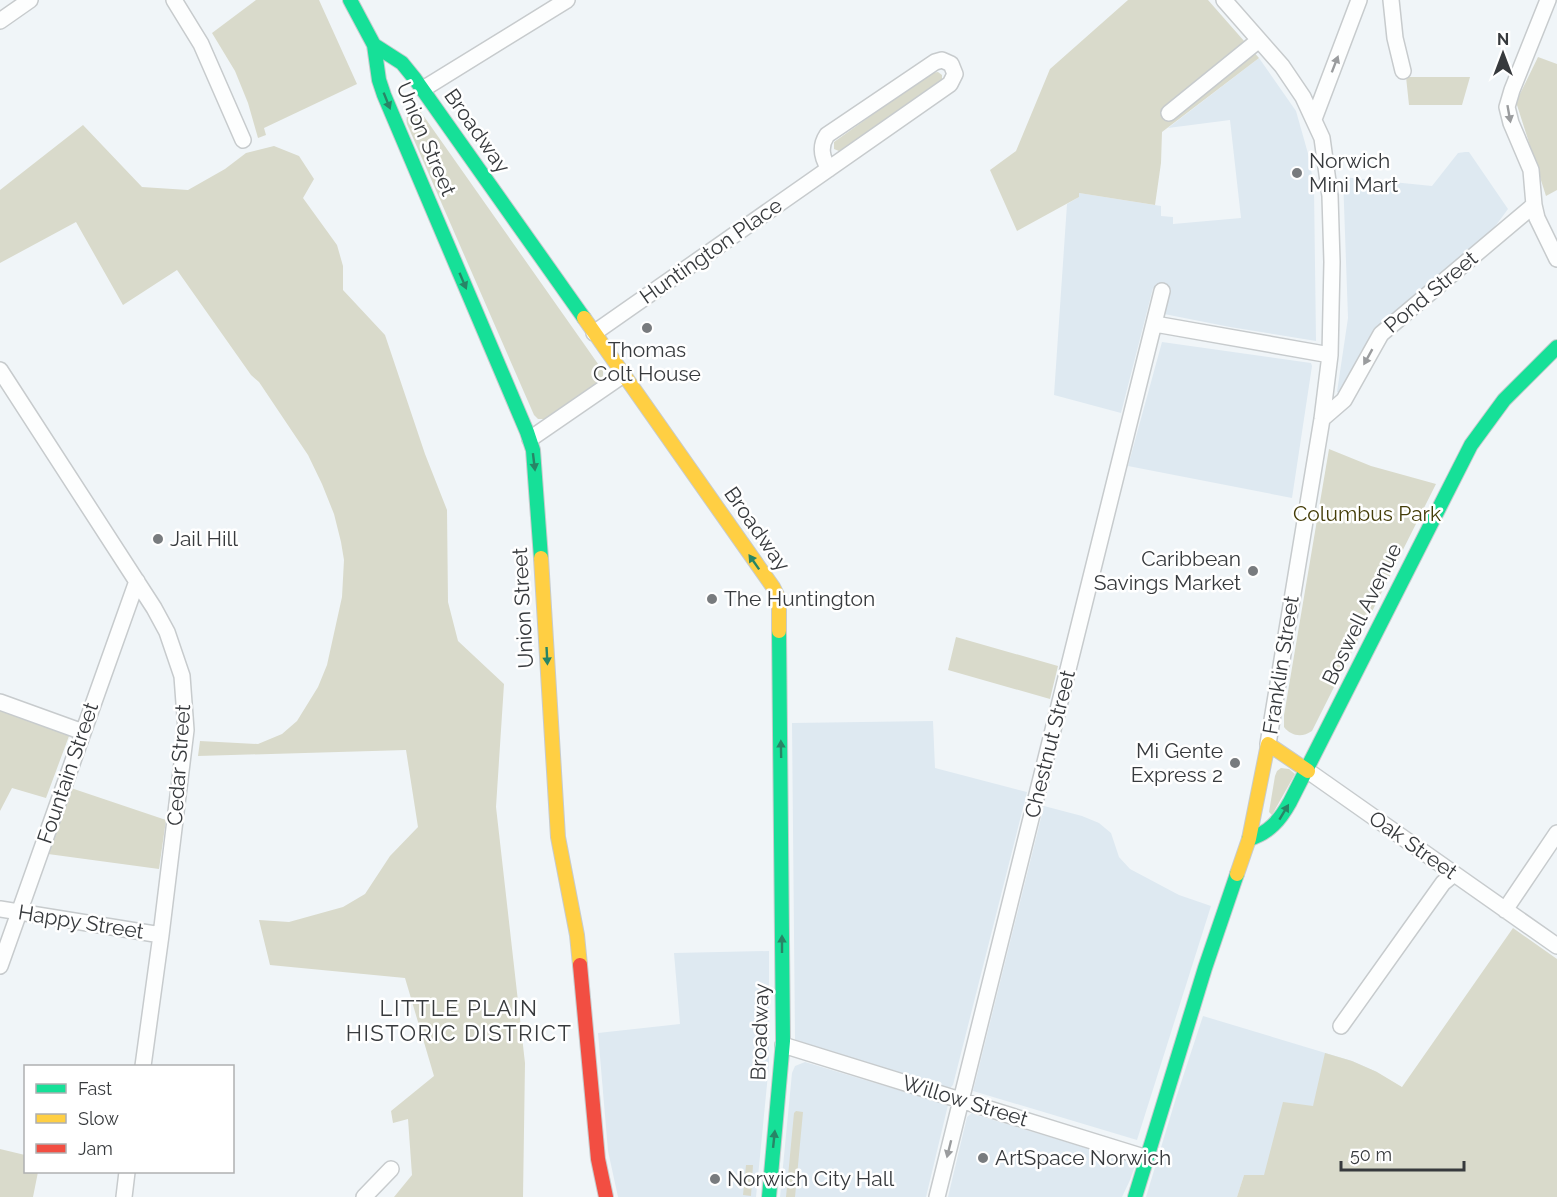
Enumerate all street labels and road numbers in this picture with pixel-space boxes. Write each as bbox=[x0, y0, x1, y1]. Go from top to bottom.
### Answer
street label: Union Street bbox=[391, 78, 462, 199]
street label: Broadway bbox=[439, 84, 516, 178]
street label: Huntington Place bbox=[635, 192, 787, 309]
street label: Pond Street bbox=[1379, 245, 1482, 338]
street label: Broadway bbox=[719, 482, 796, 576]
street label: Boswell Avenue bbox=[1316, 539, 1407, 689]
street label: Union Street bbox=[507, 547, 538, 669]
street label: Franklin Street bbox=[1257, 594, 1304, 736]
street label: Chestnut Street bbox=[1019, 667, 1080, 820]
street label: Fountain Street bbox=[32, 699, 103, 847]
street label: Cedar Street bbox=[162, 703, 195, 827]
street label: Oak Street bbox=[1364, 805, 1462, 884]
street label: Happy Street bbox=[17, 899, 146, 944]
street label: Broadway bbox=[745, 983, 774, 1081]
street label: Willow Street bbox=[899, 1070, 1031, 1132]

